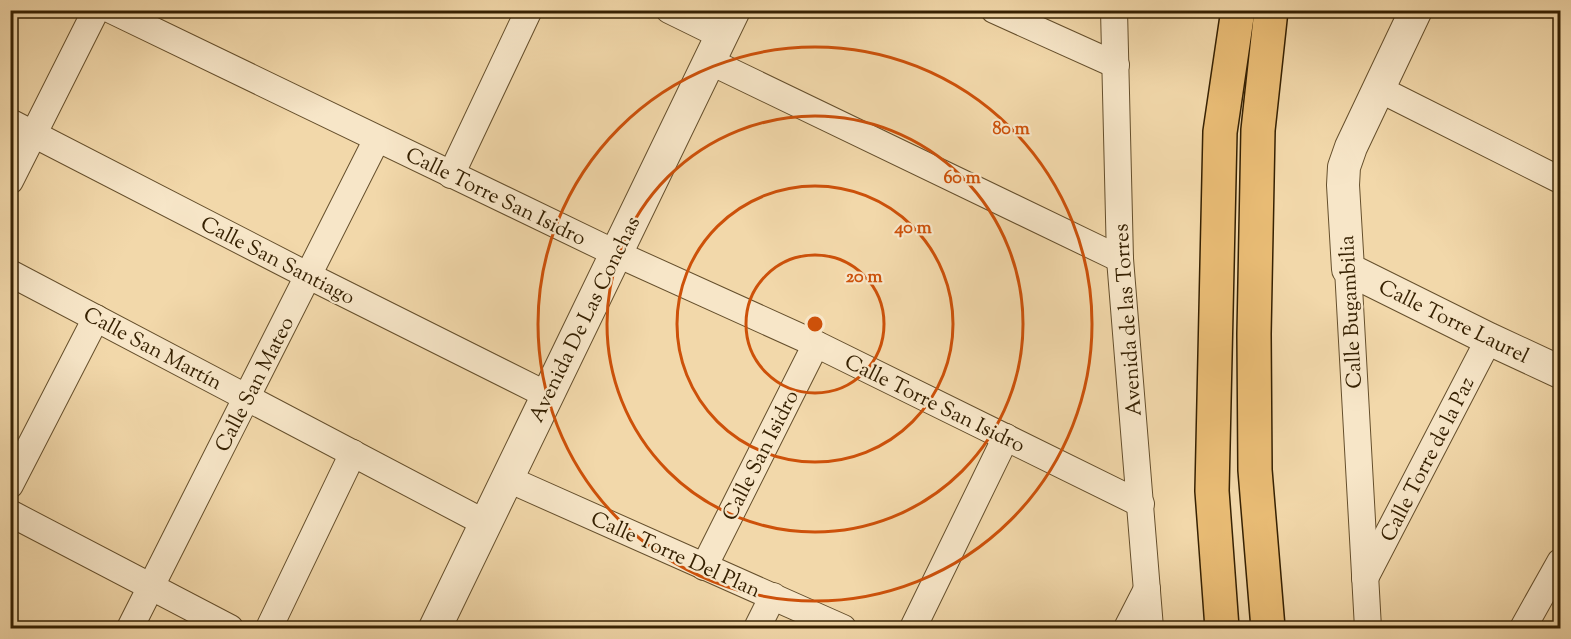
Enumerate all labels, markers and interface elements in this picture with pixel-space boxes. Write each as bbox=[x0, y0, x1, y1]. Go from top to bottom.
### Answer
text: 80 m bbox=[992, 117, 1030, 143]
street label: Calle Torre San Isidro bbox=[400, 141, 590, 255]
text: 60 m bbox=[943, 166, 981, 192]
street label: Calle San Santiago bbox=[195, 210, 360, 314]
street label: Avenida De Las Conchas bbox=[523, 212, 649, 428]
text: 40 m bbox=[893, 216, 932, 242]
street label: Avenida de las Torres bbox=[1107, 223, 1151, 417]
street label: Calle Bugambilia bbox=[1333, 234, 1371, 389]
text: 20 m bbox=[846, 265, 882, 291]
street label: Calle Torre Laurel bbox=[1373, 273, 1534, 372]
street label: Calle San Martín bbox=[77, 301, 227, 399]
street label: Calle San Mateo bbox=[209, 312, 303, 458]
centre of rings bbox=[805, 314, 825, 334]
street label: Calle Torre San Isidro bbox=[839, 348, 1029, 462]
street label: Calle Torre de la Paz bbox=[1374, 372, 1483, 548]
street label: Calle San Isidro bbox=[716, 385, 808, 527]
street label: Calle Torre Del Plan bbox=[586, 505, 765, 607]

